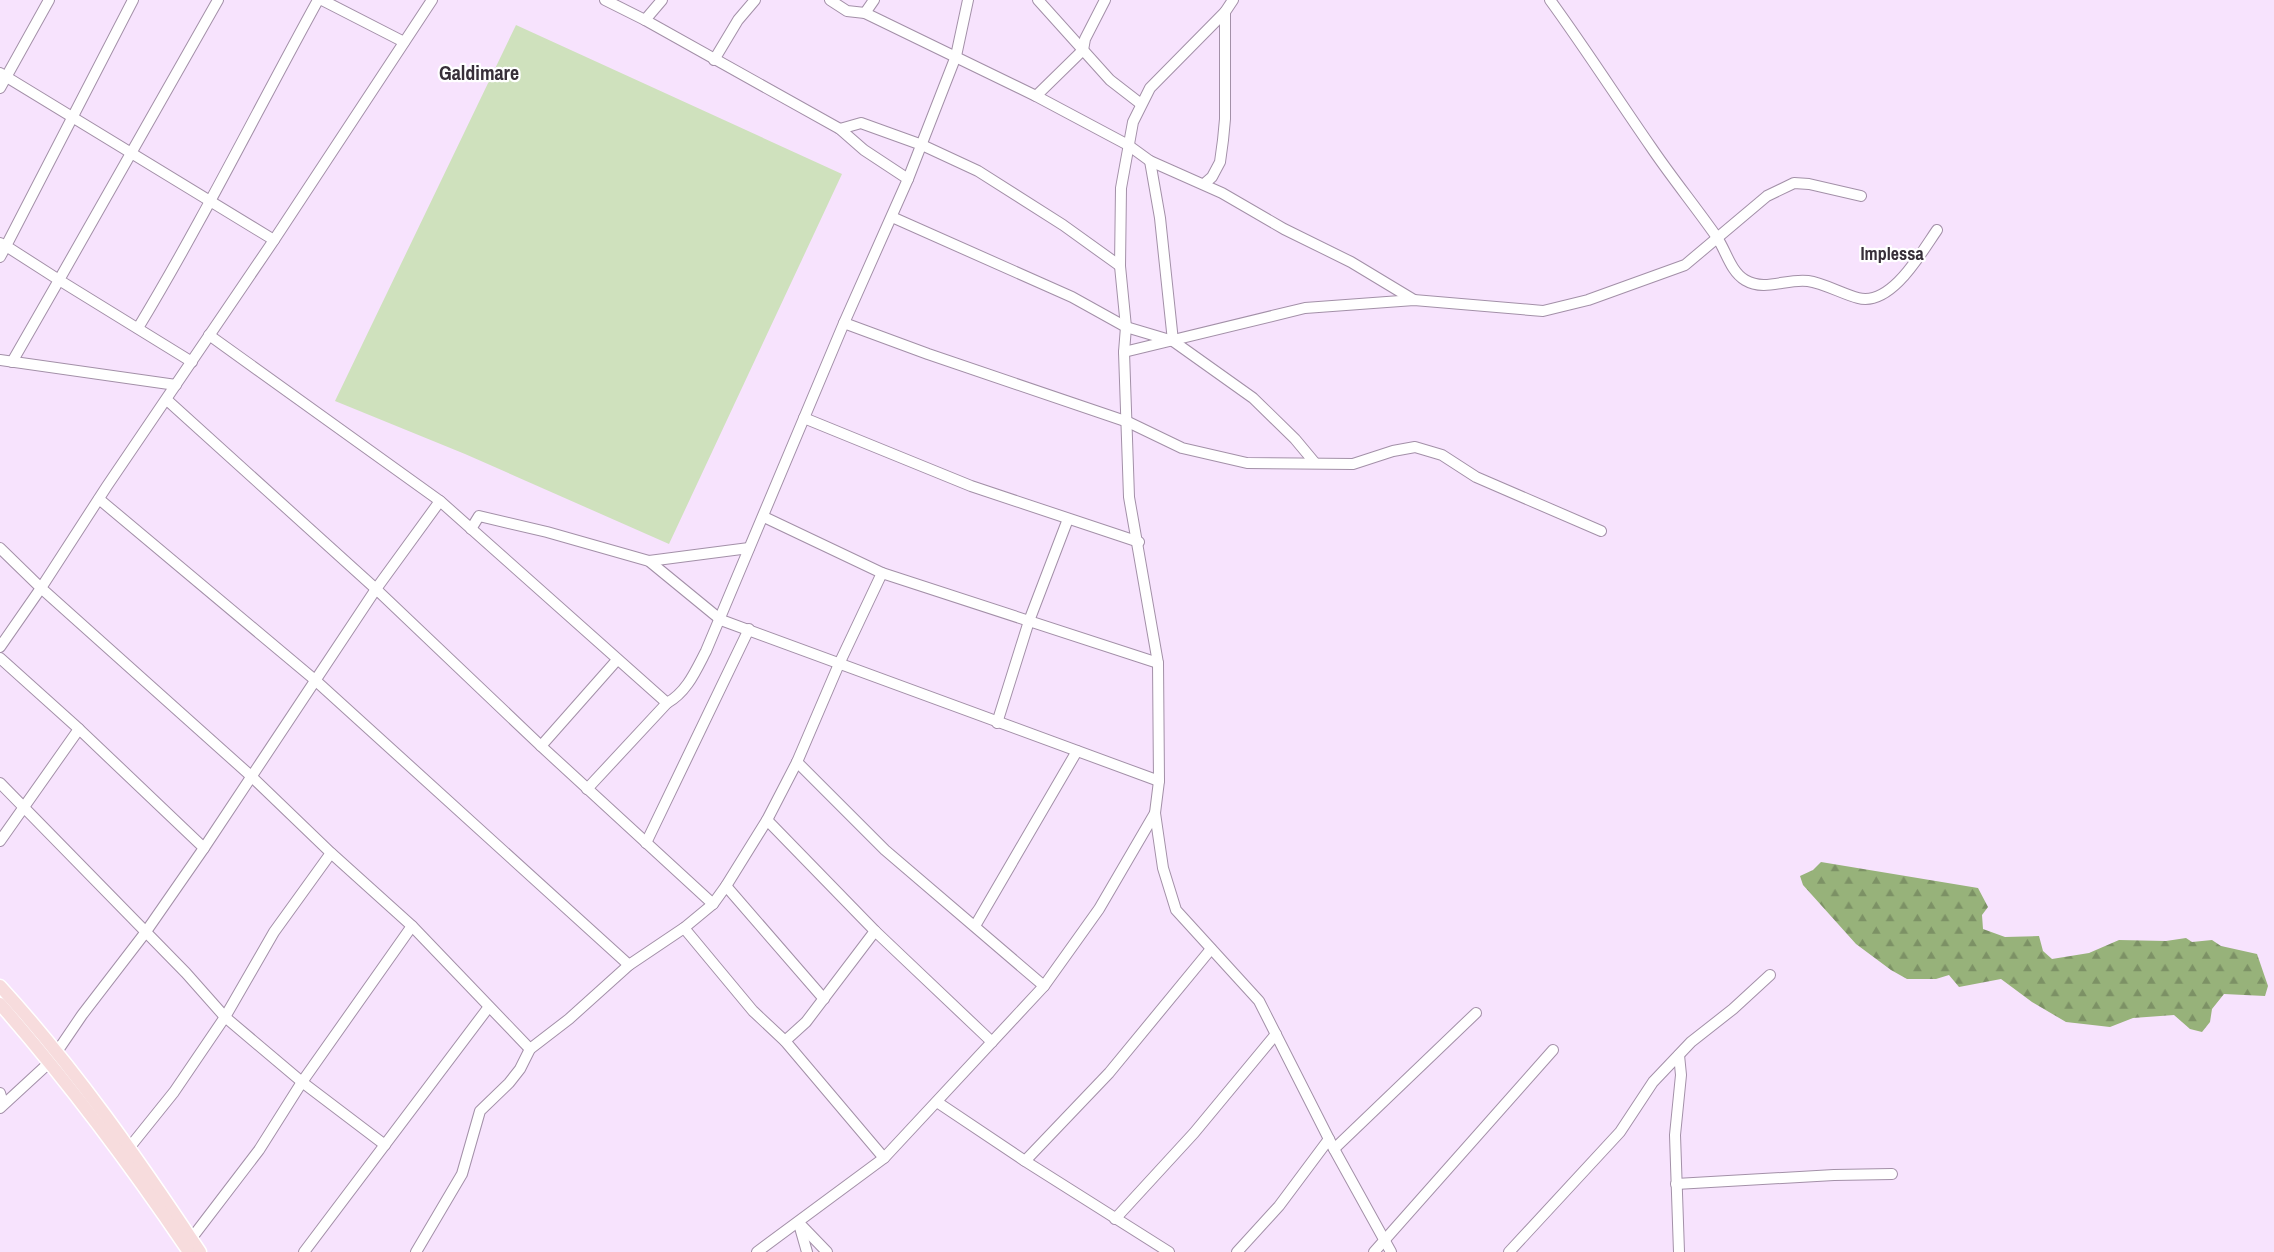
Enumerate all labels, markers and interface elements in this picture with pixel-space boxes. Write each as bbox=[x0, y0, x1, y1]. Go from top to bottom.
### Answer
district label: Galdimare bbox=[439, 59, 519, 86]
district label: Implessa bbox=[1860, 241, 1924, 266]

